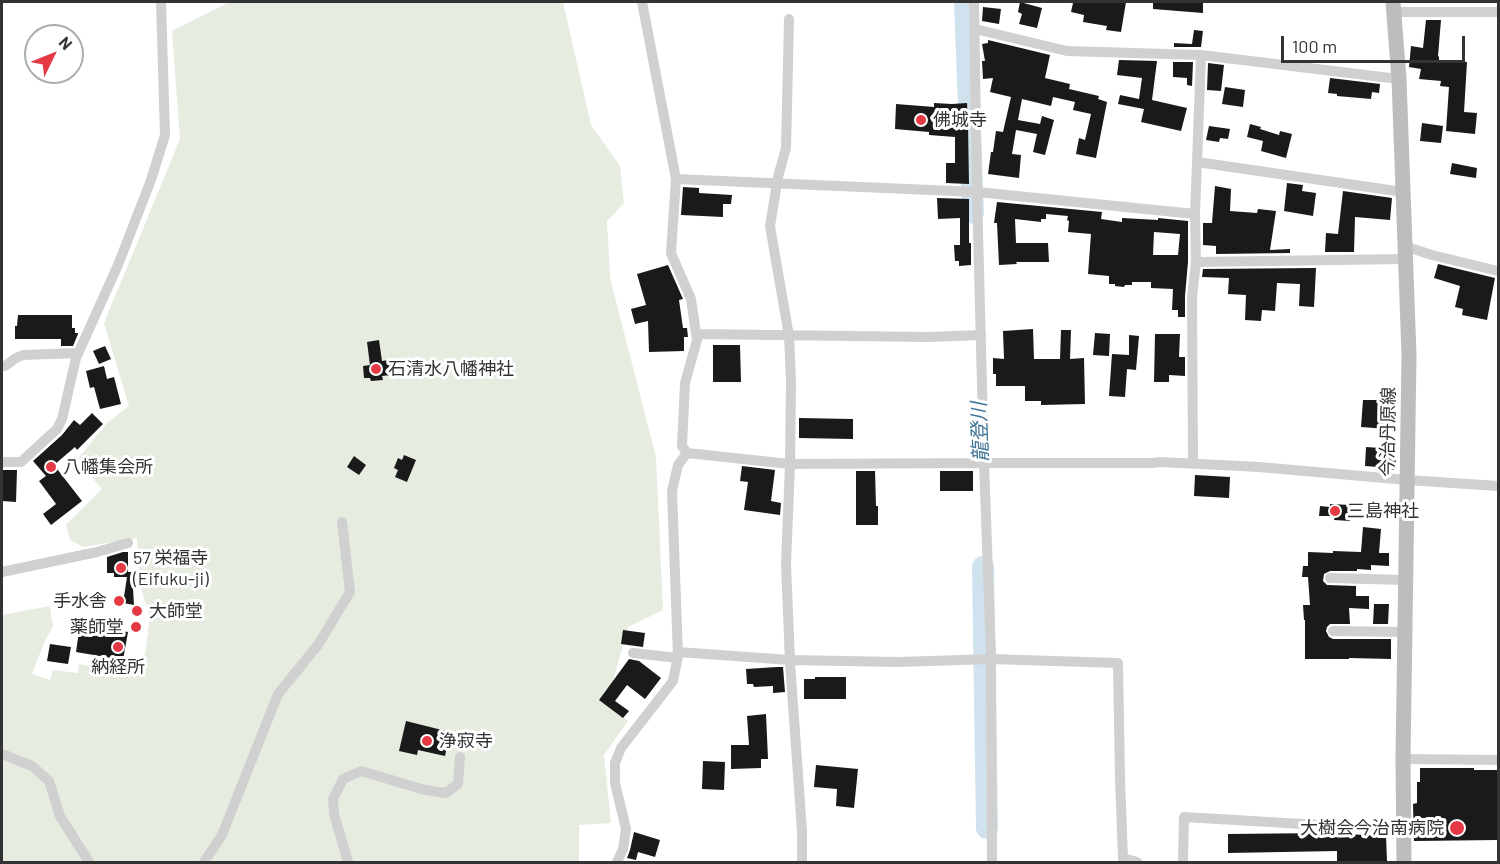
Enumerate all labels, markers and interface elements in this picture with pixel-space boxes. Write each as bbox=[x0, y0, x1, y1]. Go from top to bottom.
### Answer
north arrow bbox=[24, 24, 84, 84]
scale bar bbox=[1284, 24, 1468, 62]
text: N bbox=[55, 32, 77, 53]
text: 100 m bbox=[1292, 35, 1337, 57]
place label: 佛城寺 bbox=[933, 109, 987, 131]
marker: 佛城寺 bbox=[914, 113, 928, 127]
place label: 石清水八幡神社 bbox=[388, 358, 514, 380]
marker: 石清水八幡神社 bbox=[369, 362, 383, 376]
street label: 今治丹原線 bbox=[1376, 387, 1400, 477]
water label: 龍登川 bbox=[967, 402, 993, 462]
place label: 八幡集会所 bbox=[63, 456, 153, 478]
marker: 八幡集会所 bbox=[44, 460, 58, 474]
place label: 三島神社 bbox=[1347, 500, 1419, 522]
marker: 三島神社 bbox=[1328, 504, 1342, 518]
place label: 57 栄福寺 (Eifuku-ji) bbox=[133, 547, 209, 590]
marker: 57 栄福寺 (Eifuku-ji) bbox=[114, 561, 128, 575]
place label: 手水舎 bbox=[53, 590, 107, 612]
marker: 手水舎 bbox=[112, 594, 126, 608]
place label: 大師堂 bbox=[149, 600, 203, 622]
marker: 大師堂 bbox=[130, 604, 144, 618]
place label: 薬師堂 bbox=[70, 616, 124, 638]
marker: 薬師堂 bbox=[129, 620, 143, 634]
marker: 納経所 bbox=[111, 640, 125, 654]
place label: 納経所 bbox=[91, 656, 145, 678]
place label: 浄寂寺 bbox=[439, 730, 493, 752]
marker: 浄寂寺 bbox=[420, 734, 434, 748]
place label: 大樹会今治南病院 bbox=[1300, 817, 1444, 839]
marker: 大樹会今治南病院 bbox=[1448, 819, 1466, 837]

